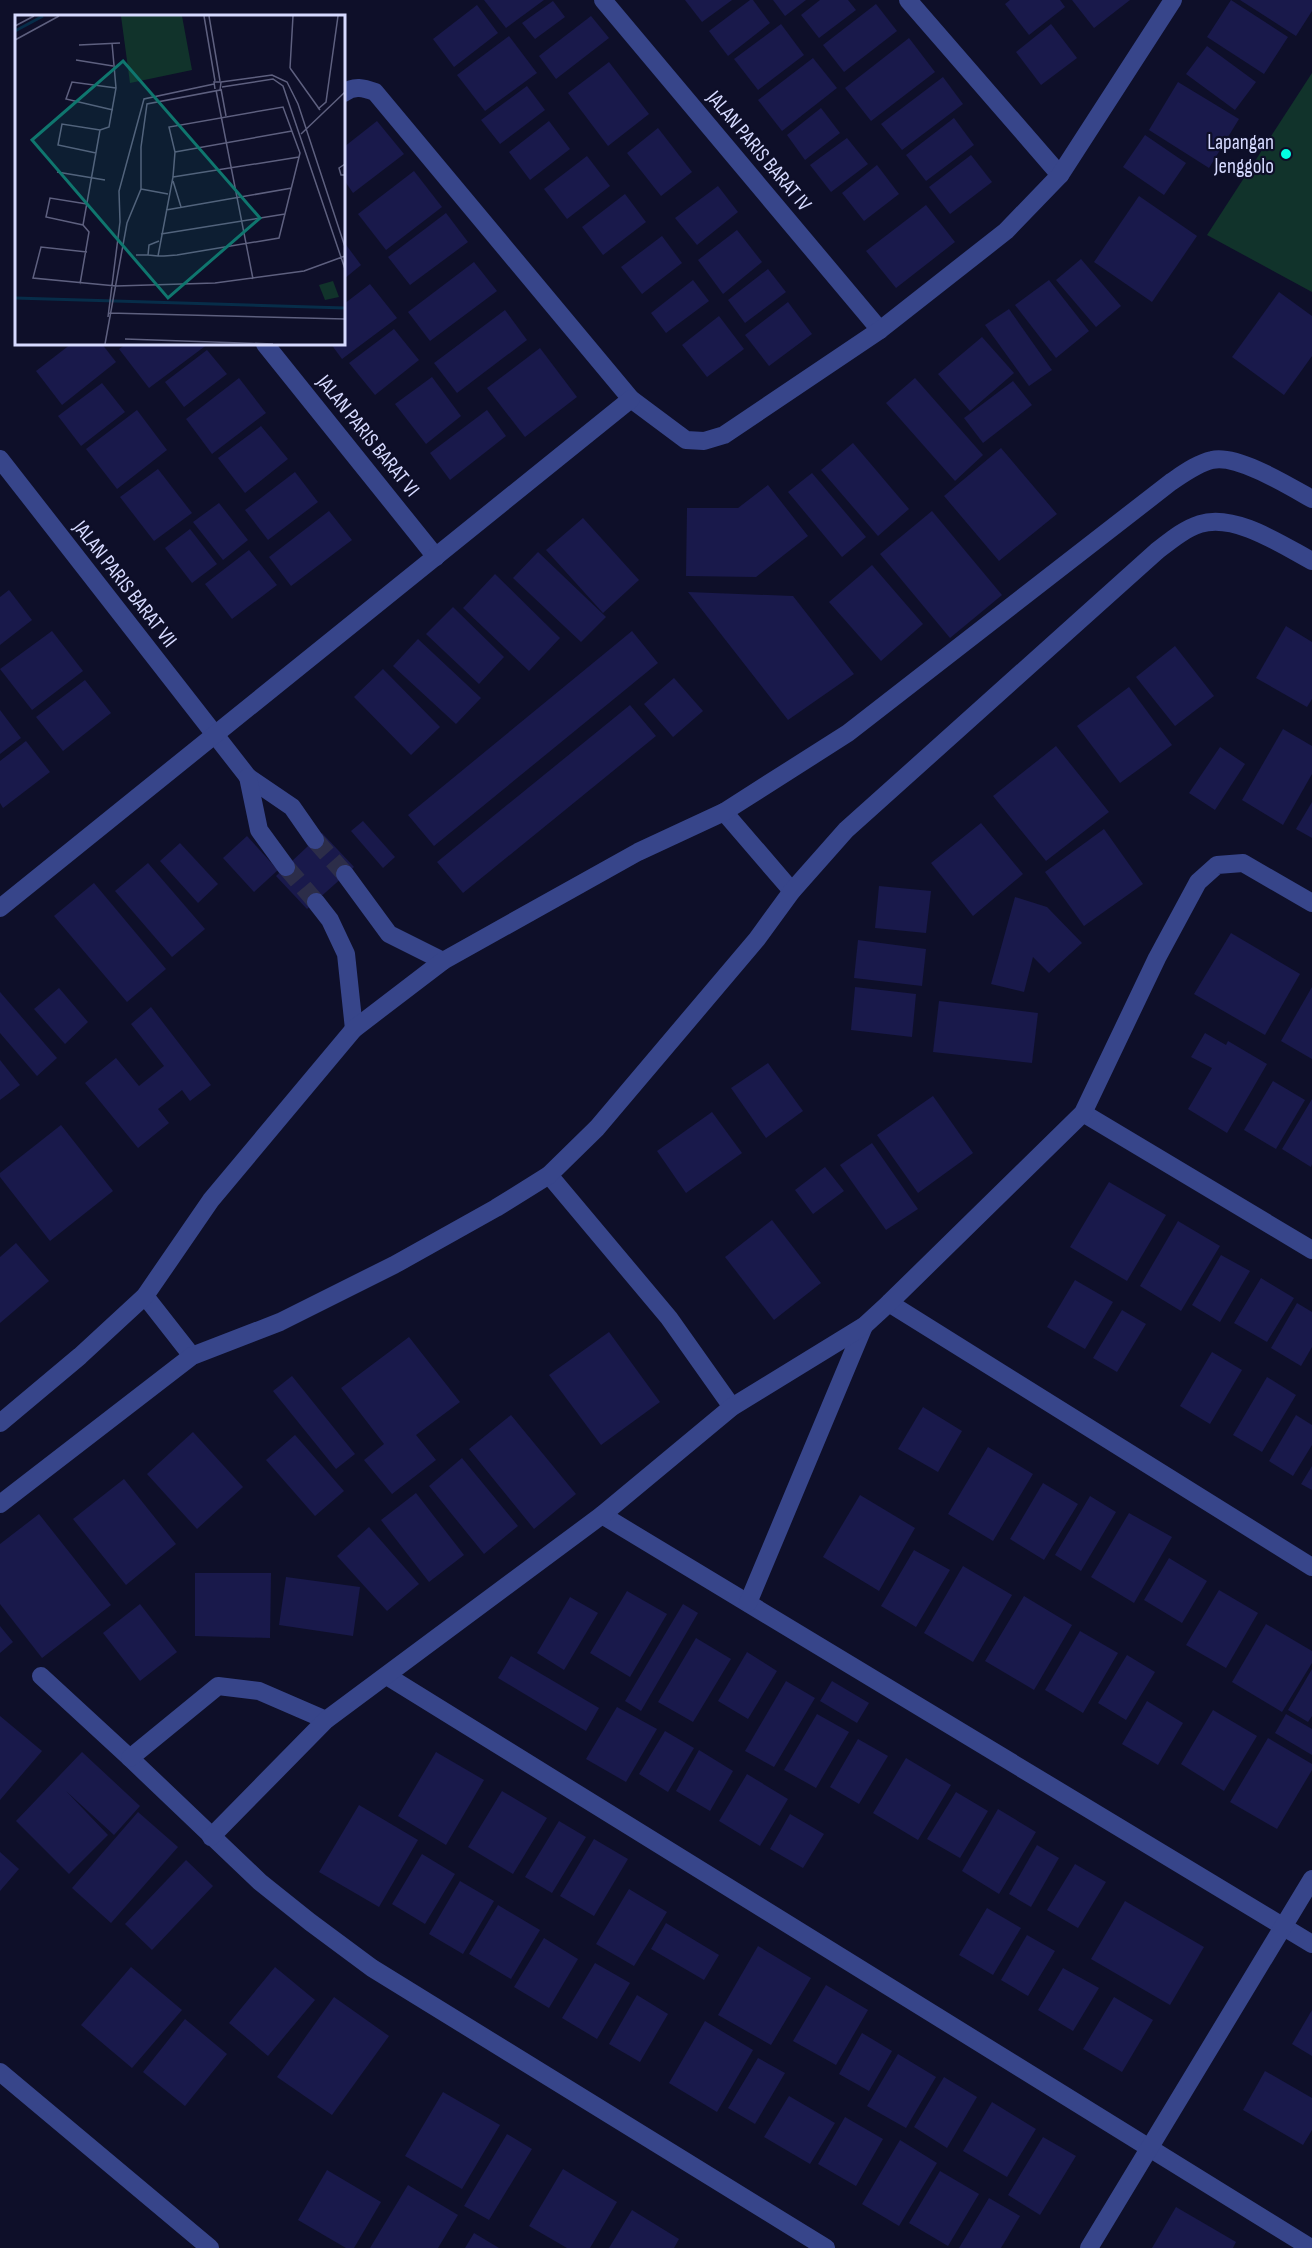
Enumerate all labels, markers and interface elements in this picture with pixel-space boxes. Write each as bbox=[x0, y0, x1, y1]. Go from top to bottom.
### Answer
inset map bbox=[15, 15, 345, 345]
street label: JALAN PARIS BARAT IV bbox=[701, 85, 817, 217]
place label: Lapangan Jenggolo bbox=[1207, 130, 1274, 179]
marker: Lapangan Jenggolo bbox=[1279, 147, 1293, 161]
street label: JALAN PARIS BARAT VI bbox=[311, 369, 425, 502]
street label: JALAN PARIS BARAT VII bbox=[67, 515, 182, 652]

